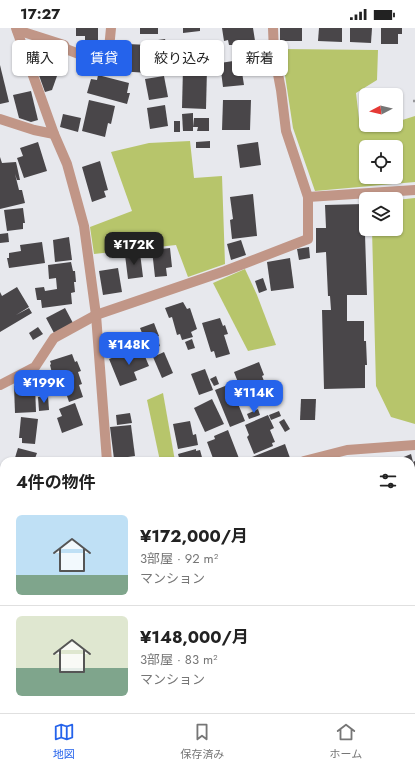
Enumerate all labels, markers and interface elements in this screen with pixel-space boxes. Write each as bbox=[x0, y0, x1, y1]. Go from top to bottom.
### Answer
text: 17:27 bbox=[20, 3, 60, 25]
chip: 購入 bbox=[12, 40, 68, 76]
chip: 賃貸 bbox=[76, 40, 132, 76]
chip: 絞り込み bbox=[140, 40, 224, 76]
chip: 新着 bbox=[232, 40, 288, 76]
north arrow bbox=[359, 88, 403, 132]
map controls bbox=[359, 88, 403, 236]
button: locate bbox=[359, 140, 403, 184]
button: layers bbox=[359, 192, 403, 236]
pin: ¥172K bbox=[106, 232, 162, 266]
text: ¥172K bbox=[114, 235, 154, 254]
pin: ¥148K bbox=[101, 332, 157, 366]
text: ¥148K bbox=[108, 335, 150, 354]
pin: ¥199K bbox=[16, 370, 72, 404]
text: ¥199K bbox=[23, 373, 65, 392]
pin: ¥114K bbox=[226, 380, 282, 414]
text: ¥114K bbox=[234, 383, 274, 402]
text: 4件の物件 bbox=[16, 470, 96, 494]
icon: filters bbox=[377, 470, 399, 492]
text: ¥172,000/月 bbox=[140, 524, 248, 548]
icon: home bbox=[48, 531, 96, 579]
text: 3部屋 · 92 m² bbox=[140, 549, 218, 568]
text: マンション bbox=[140, 569, 205, 588]
text: ¥148,000/月 bbox=[140, 625, 249, 649]
icon: home bbox=[48, 632, 96, 680]
text: 3部屋 · 83 m² bbox=[140, 650, 218, 669]
text: マンション bbox=[140, 670, 205, 689]
tab: 地図 bbox=[53, 721, 75, 762]
tab: 保存済み bbox=[180, 721, 224, 762]
tab: ホーム bbox=[330, 721, 362, 762]

